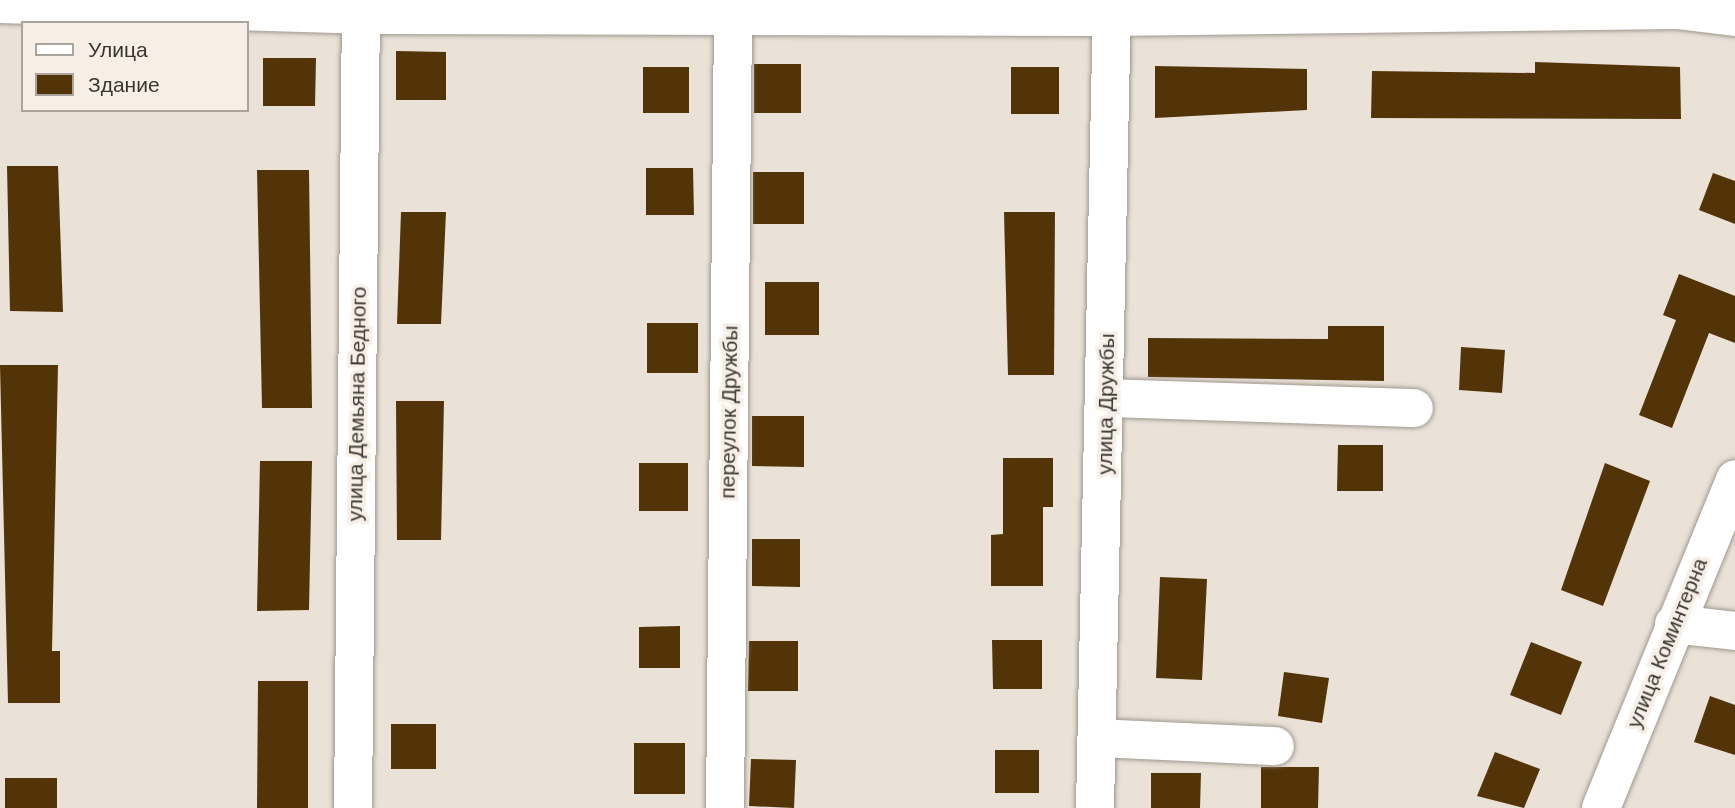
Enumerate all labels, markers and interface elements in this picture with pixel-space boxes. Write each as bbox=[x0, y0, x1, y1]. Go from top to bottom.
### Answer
legend bbox=[21, 21, 248, 112]
text: Улица bbox=[88, 38, 148, 61]
text: Здание bbox=[88, 73, 160, 96]
street label: улица Демьяна Бедного bbox=[342, 286, 372, 522]
street label: переулок Дружбы bbox=[715, 325, 743, 499]
street label: улица Дружбы bbox=[1092, 333, 1120, 475]
street label: улица Коминтерна bbox=[1621, 554, 1713, 732]

